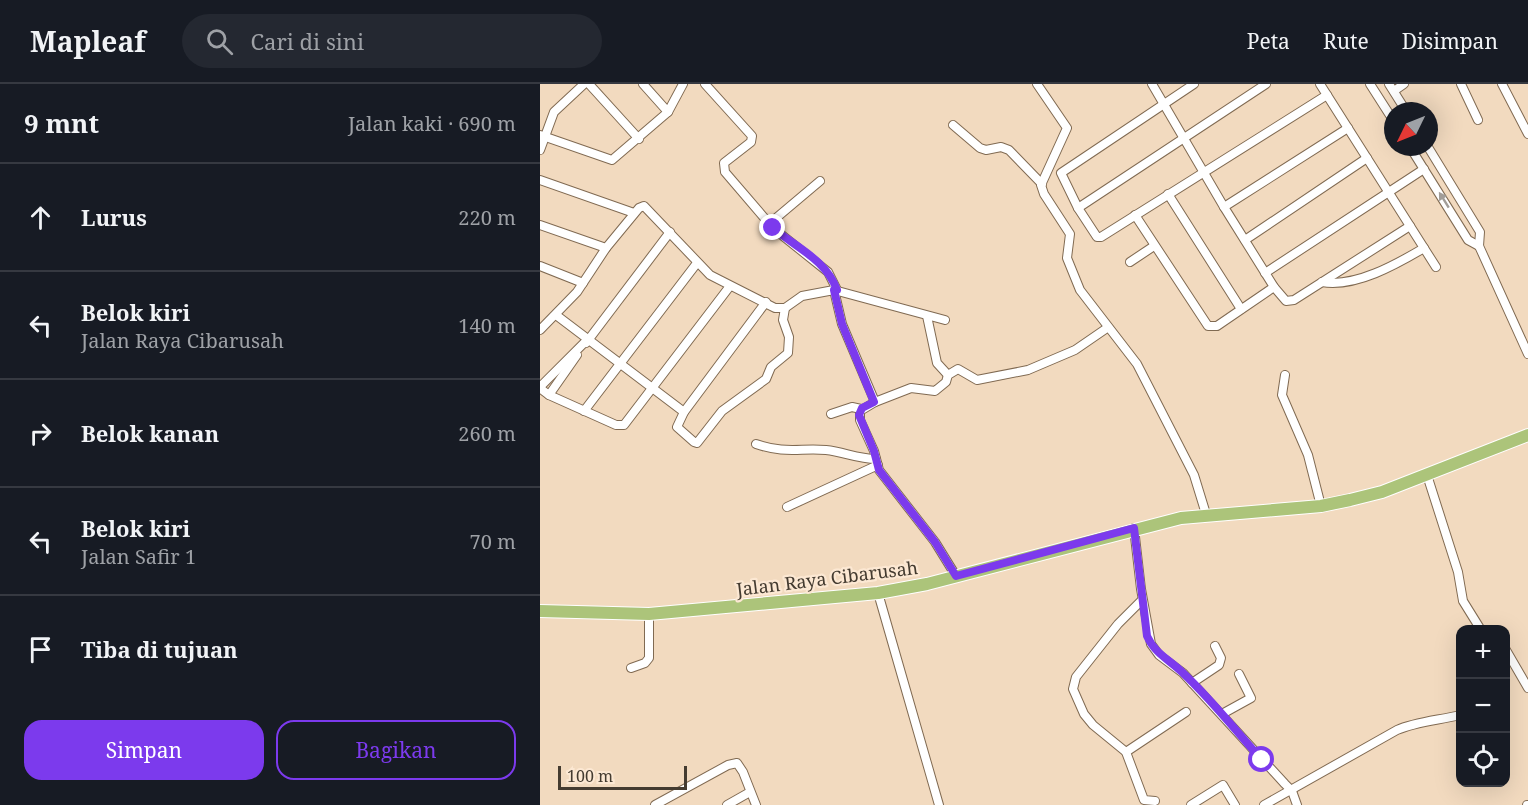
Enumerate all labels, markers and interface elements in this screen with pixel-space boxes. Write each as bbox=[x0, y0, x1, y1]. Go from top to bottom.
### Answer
search box bbox=[182, 14, 602, 68]
text: Mapleaf bbox=[30, 22, 146, 60]
icon: search bbox=[203, 25, 236, 58]
text: Cari di sini bbox=[251, 26, 364, 56]
text: Peta bbox=[1247, 27, 1290, 55]
text: Rute bbox=[1323, 27, 1369, 55]
text: Disimpan bbox=[1402, 27, 1498, 55]
north arrow bbox=[1384, 102, 1438, 156]
text: 9 mnt bbox=[24, 105, 99, 141]
text: Jalan kaki · 690 m bbox=[348, 110, 516, 137]
one-way arrow bbox=[1438, 192, 1449, 208]
icon: ahead bbox=[24, 201, 57, 234]
text: Lurus bbox=[81, 202, 147, 232]
text: 220 m bbox=[458, 204, 516, 231]
route end bbox=[759, 214, 785, 240]
text: Belok kiri bbox=[81, 297, 190, 327]
icon: left bbox=[24, 309, 57, 342]
text: 140 m bbox=[458, 312, 516, 339]
text: Jalan Raya Cibarusah bbox=[81, 327, 284, 354]
icon: right bbox=[24, 417, 57, 450]
text: Belok kanan bbox=[81, 418, 219, 448]
text: 260 m bbox=[458, 420, 516, 447]
text: Belok kiri bbox=[81, 513, 190, 543]
icon: left bbox=[24, 525, 57, 558]
text: 70 m bbox=[470, 528, 516, 555]
text: Jalan Safir 1 bbox=[81, 543, 196, 570]
street label: Jalan Raya Cibarusah bbox=[734, 555, 919, 601]
map controls bbox=[1456, 625, 1510, 787]
button: + bbox=[1456, 625, 1510, 679]
icon: arrive bbox=[24, 633, 57, 666]
text: Tiba di tujuan bbox=[81, 634, 238, 664]
button: − bbox=[1456, 679, 1510, 733]
button: Simpan bbox=[24, 720, 264, 780]
button: Bagikan bbox=[276, 720, 516, 780]
button: locate bbox=[1456, 733, 1510, 787]
route start bbox=[1248, 746, 1274, 772]
scale bar bbox=[558, 763, 687, 790]
text: 100 m bbox=[567, 765, 613, 787]

